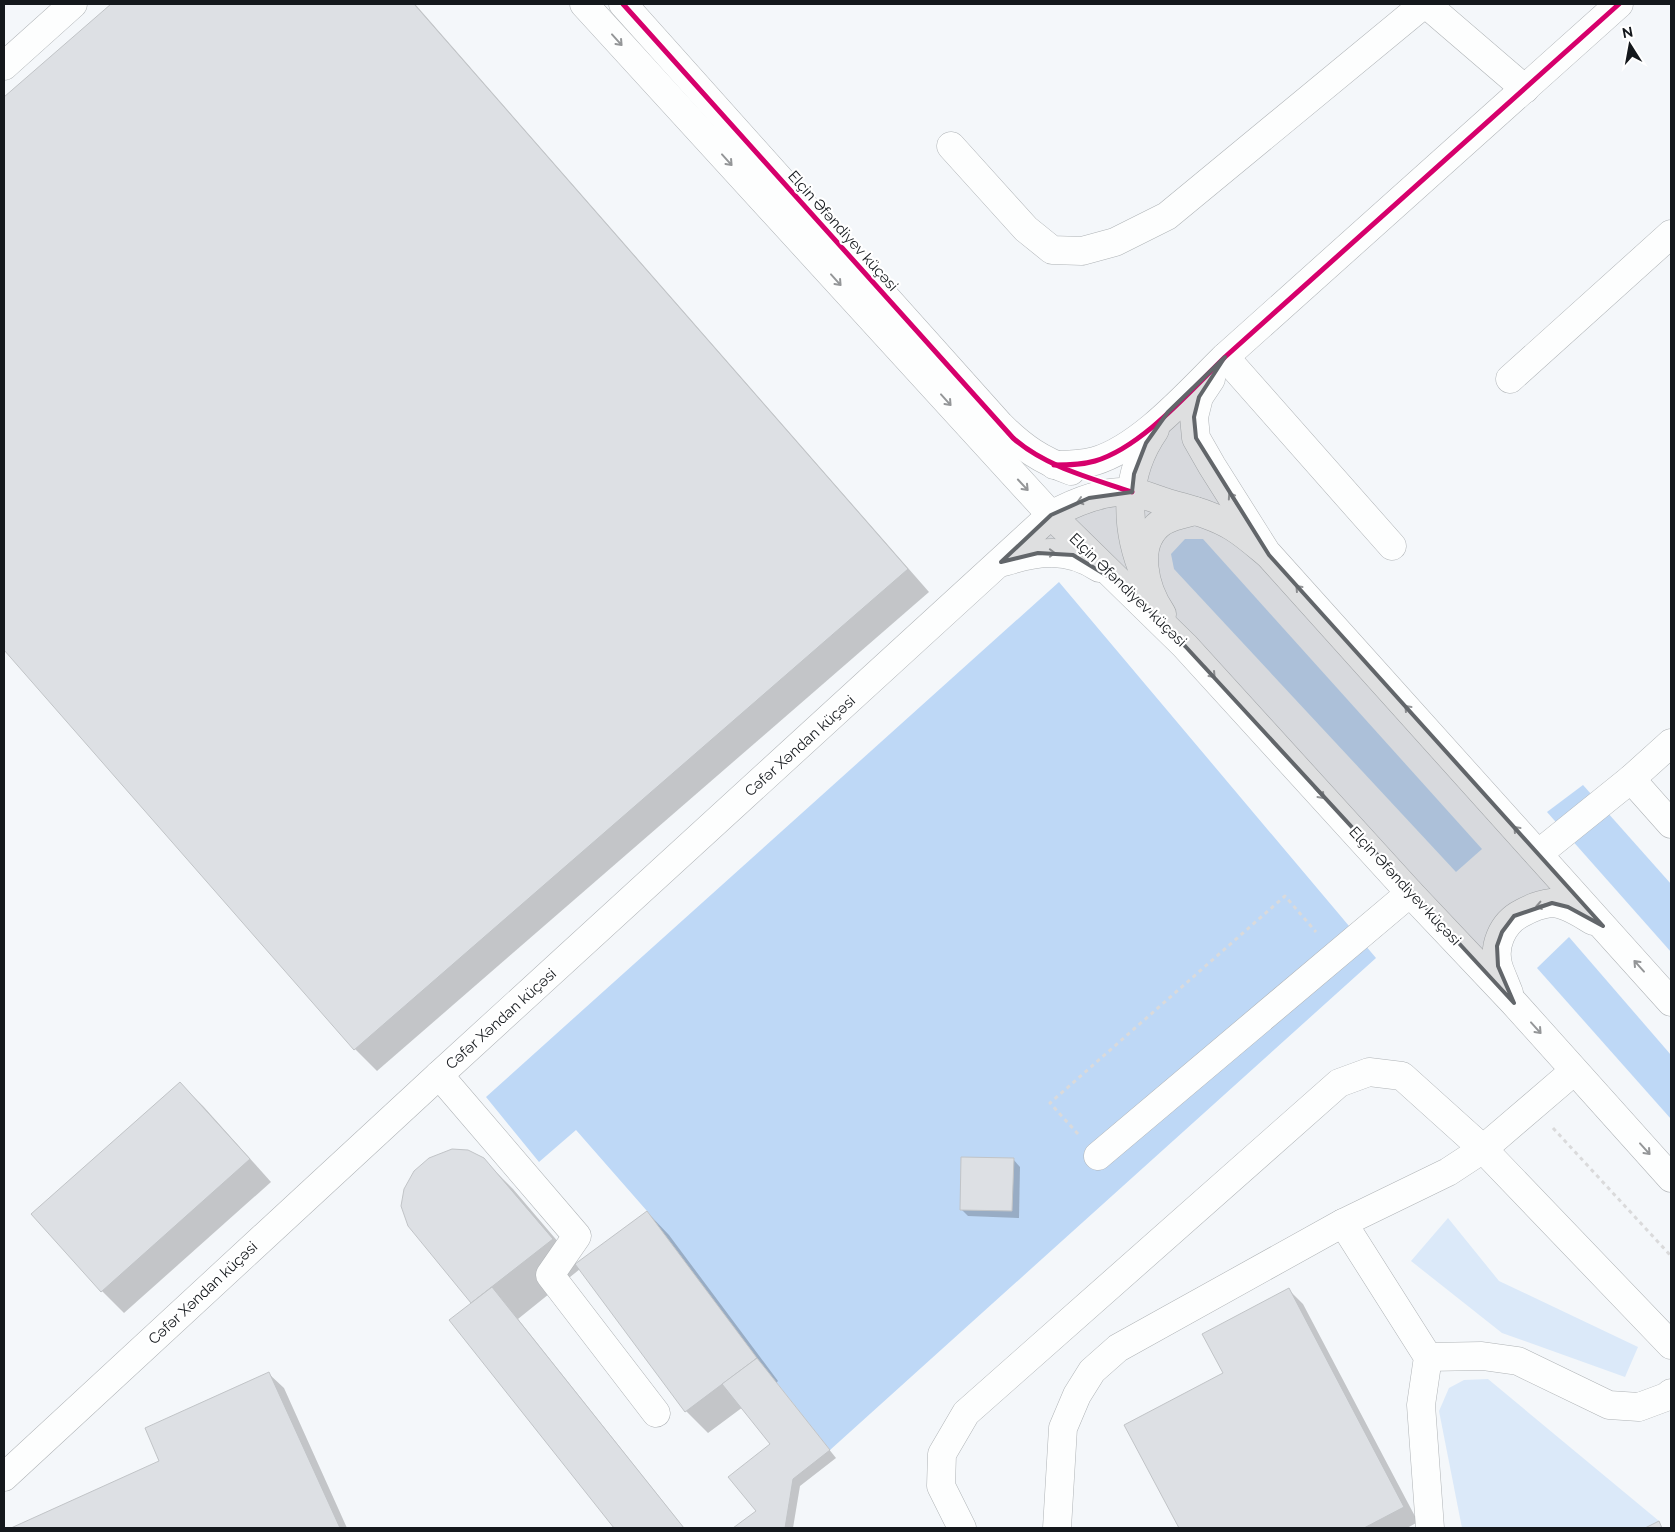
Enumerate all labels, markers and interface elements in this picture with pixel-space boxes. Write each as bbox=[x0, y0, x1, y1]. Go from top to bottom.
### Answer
north arrow bbox=[1605, 20, 1655, 70]
text: N bbox=[1621, 23, 1634, 41]
one-way arrow bbox=[611, 33, 623, 46]
one-way arrow bbox=[721, 153, 732, 166]
street label: Elçin Əfəndiyev küçəsi bbox=[784, 167, 902, 295]
one-way arrow bbox=[830, 273, 842, 286]
one-way arrow bbox=[940, 393, 952, 406]
one-way arrow bbox=[1017, 478, 1029, 491]
one-way arrow bbox=[1228, 493, 1238, 507]
one-way arrow bbox=[1077, 496, 1093, 505]
street label: Elçin Əfəndiyev küçəsi bbox=[1066, 529, 1190, 651]
one-way arrow bbox=[1040, 548, 1056, 558]
one-way arrow bbox=[1295, 584, 1307, 597]
one-way arrow bbox=[1204, 666, 1216, 679]
street label: Cəfər Xəndan küçəsi bbox=[741, 692, 859, 800]
one-way arrow bbox=[1404, 705, 1416, 718]
one-way arrow bbox=[1313, 786, 1325, 799]
street label: Elçin Əfəndiyev küçəsi bbox=[1345, 823, 1465, 949]
one-way arrow bbox=[1513, 825, 1525, 838]
one-way arrow bbox=[1535, 901, 1551, 910]
one-way arrow bbox=[1634, 960, 1645, 973]
street label: Cəfər Xəndan küçəsi bbox=[442, 965, 560, 1073]
one-way arrow bbox=[1530, 1022, 1542, 1035]
one-way arrow bbox=[1639, 1142, 1651, 1155]
street label: Cəfər Xəndan küçəsi bbox=[145, 1238, 261, 1348]

